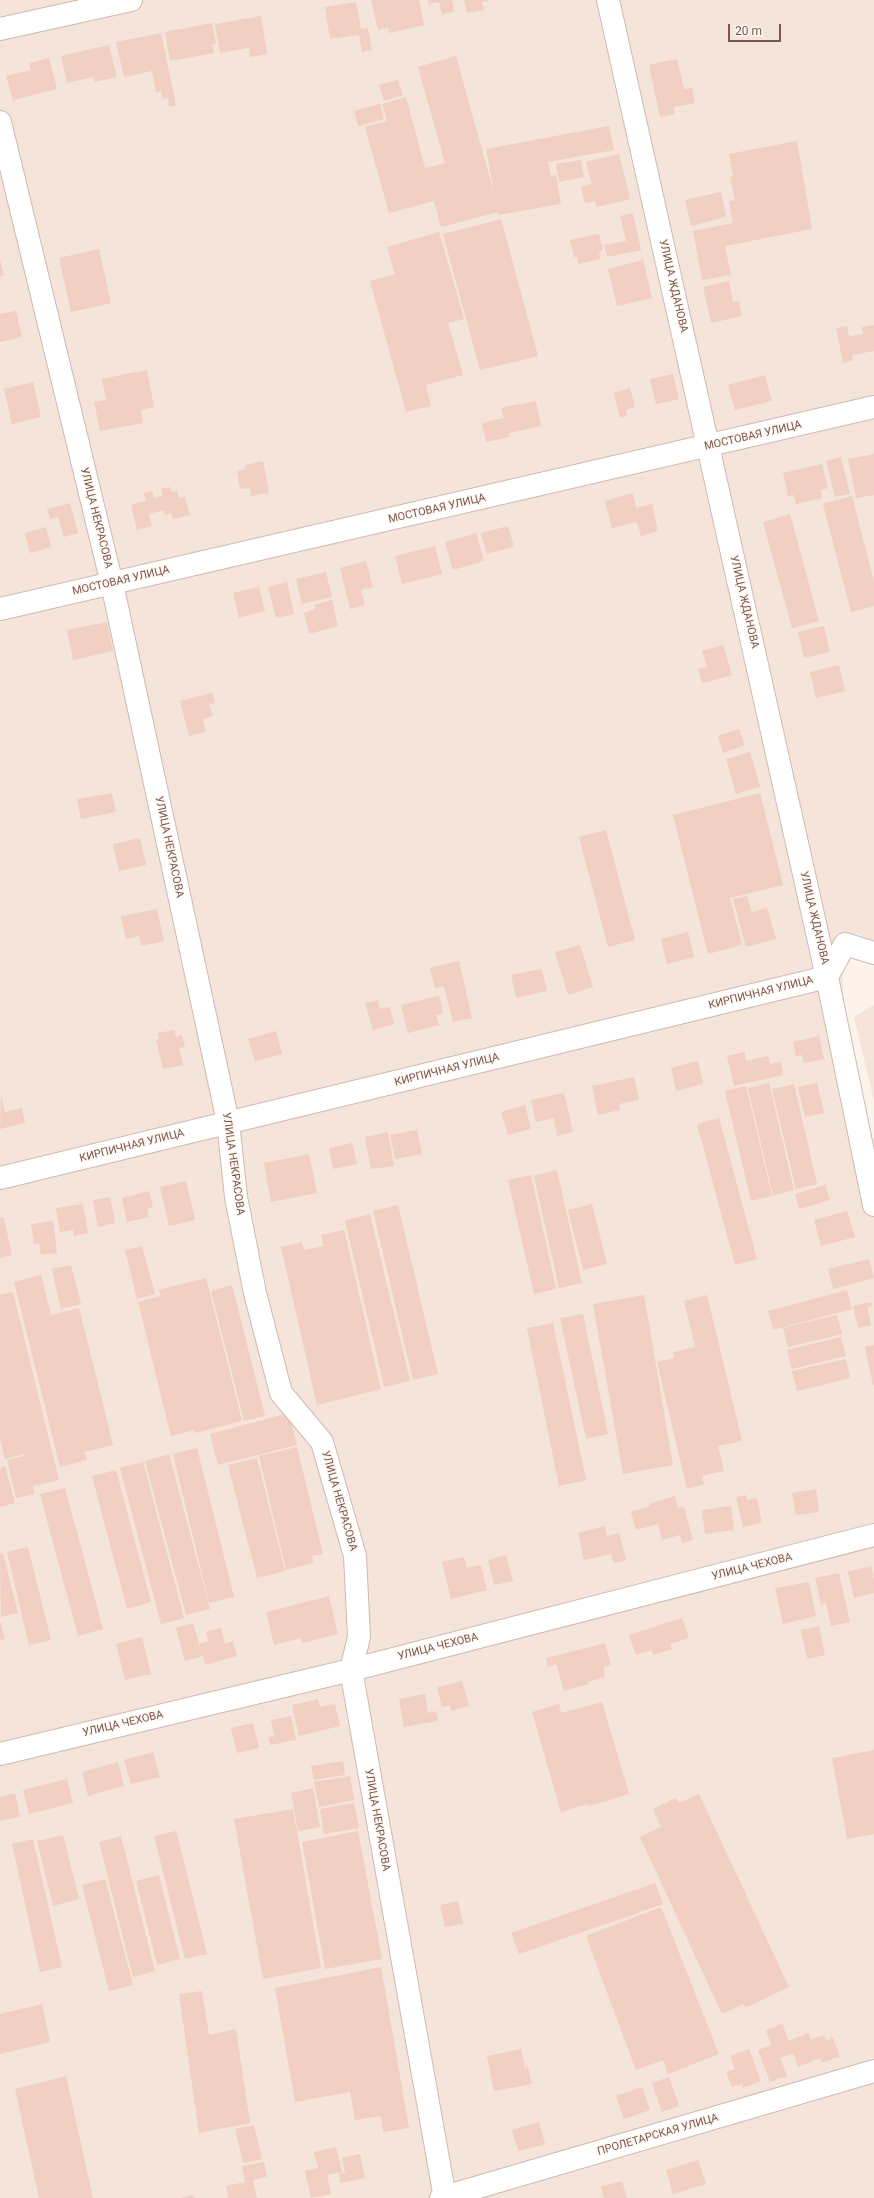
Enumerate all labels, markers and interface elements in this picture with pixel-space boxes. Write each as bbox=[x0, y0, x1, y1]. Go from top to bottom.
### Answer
scale bar bbox=[730, 16, 783, 42]
text: 20 m bbox=[735, 24, 762, 38]
street label: УЛИЦА ЖДАНОВА bbox=[656, 238, 690, 334]
street label: МОСТОВАЯ УЛИЦА bbox=[703, 418, 803, 454]
street label: УЛИЦА НЕКРАСОВА bbox=[77, 466, 115, 570]
street label: МОСТОВАЯ УЛИЦА bbox=[387, 491, 487, 527]
street label: УЛИЦА ЖДАНОВА bbox=[727, 554, 761, 650]
street label: МОСТОВАЯ УЛИЦА bbox=[71, 563, 171, 599]
street label: УЛИЦА НЕКРАСОВА bbox=[152, 795, 186, 899]
street label: УЛИЦА ЖДАНОВА bbox=[797, 870, 831, 966]
street label: КИРПИЧНАЯ УЛИЦА bbox=[707, 974, 815, 1012]
street label: КИРПИЧНАЯ УЛИЦА bbox=[393, 1051, 501, 1089]
street label: УЛИЦА НЕКРАСОВА bbox=[219, 1112, 247, 1216]
street label: КИРПИЧНАЯ УЛИЦА bbox=[78, 1127, 186, 1165]
street label: УЛИЦА НЕКРАСОВА bbox=[318, 1449, 360, 1553]
street label: УЛИЦА ЧЕХОВА bbox=[710, 1551, 794, 1583]
street label: УЛИЦА ЧЕХОВА bbox=[396, 1631, 480, 1663]
street label: УЛИЦА ЧЕХОВА bbox=[81, 1708, 165, 1740]
street label: УЛИЦА НЕКРАСОВА bbox=[362, 1768, 392, 1872]
street label: ПРОЛЕТАРСКАЯ УЛИЦА bbox=[596, 2111, 720, 2159]

